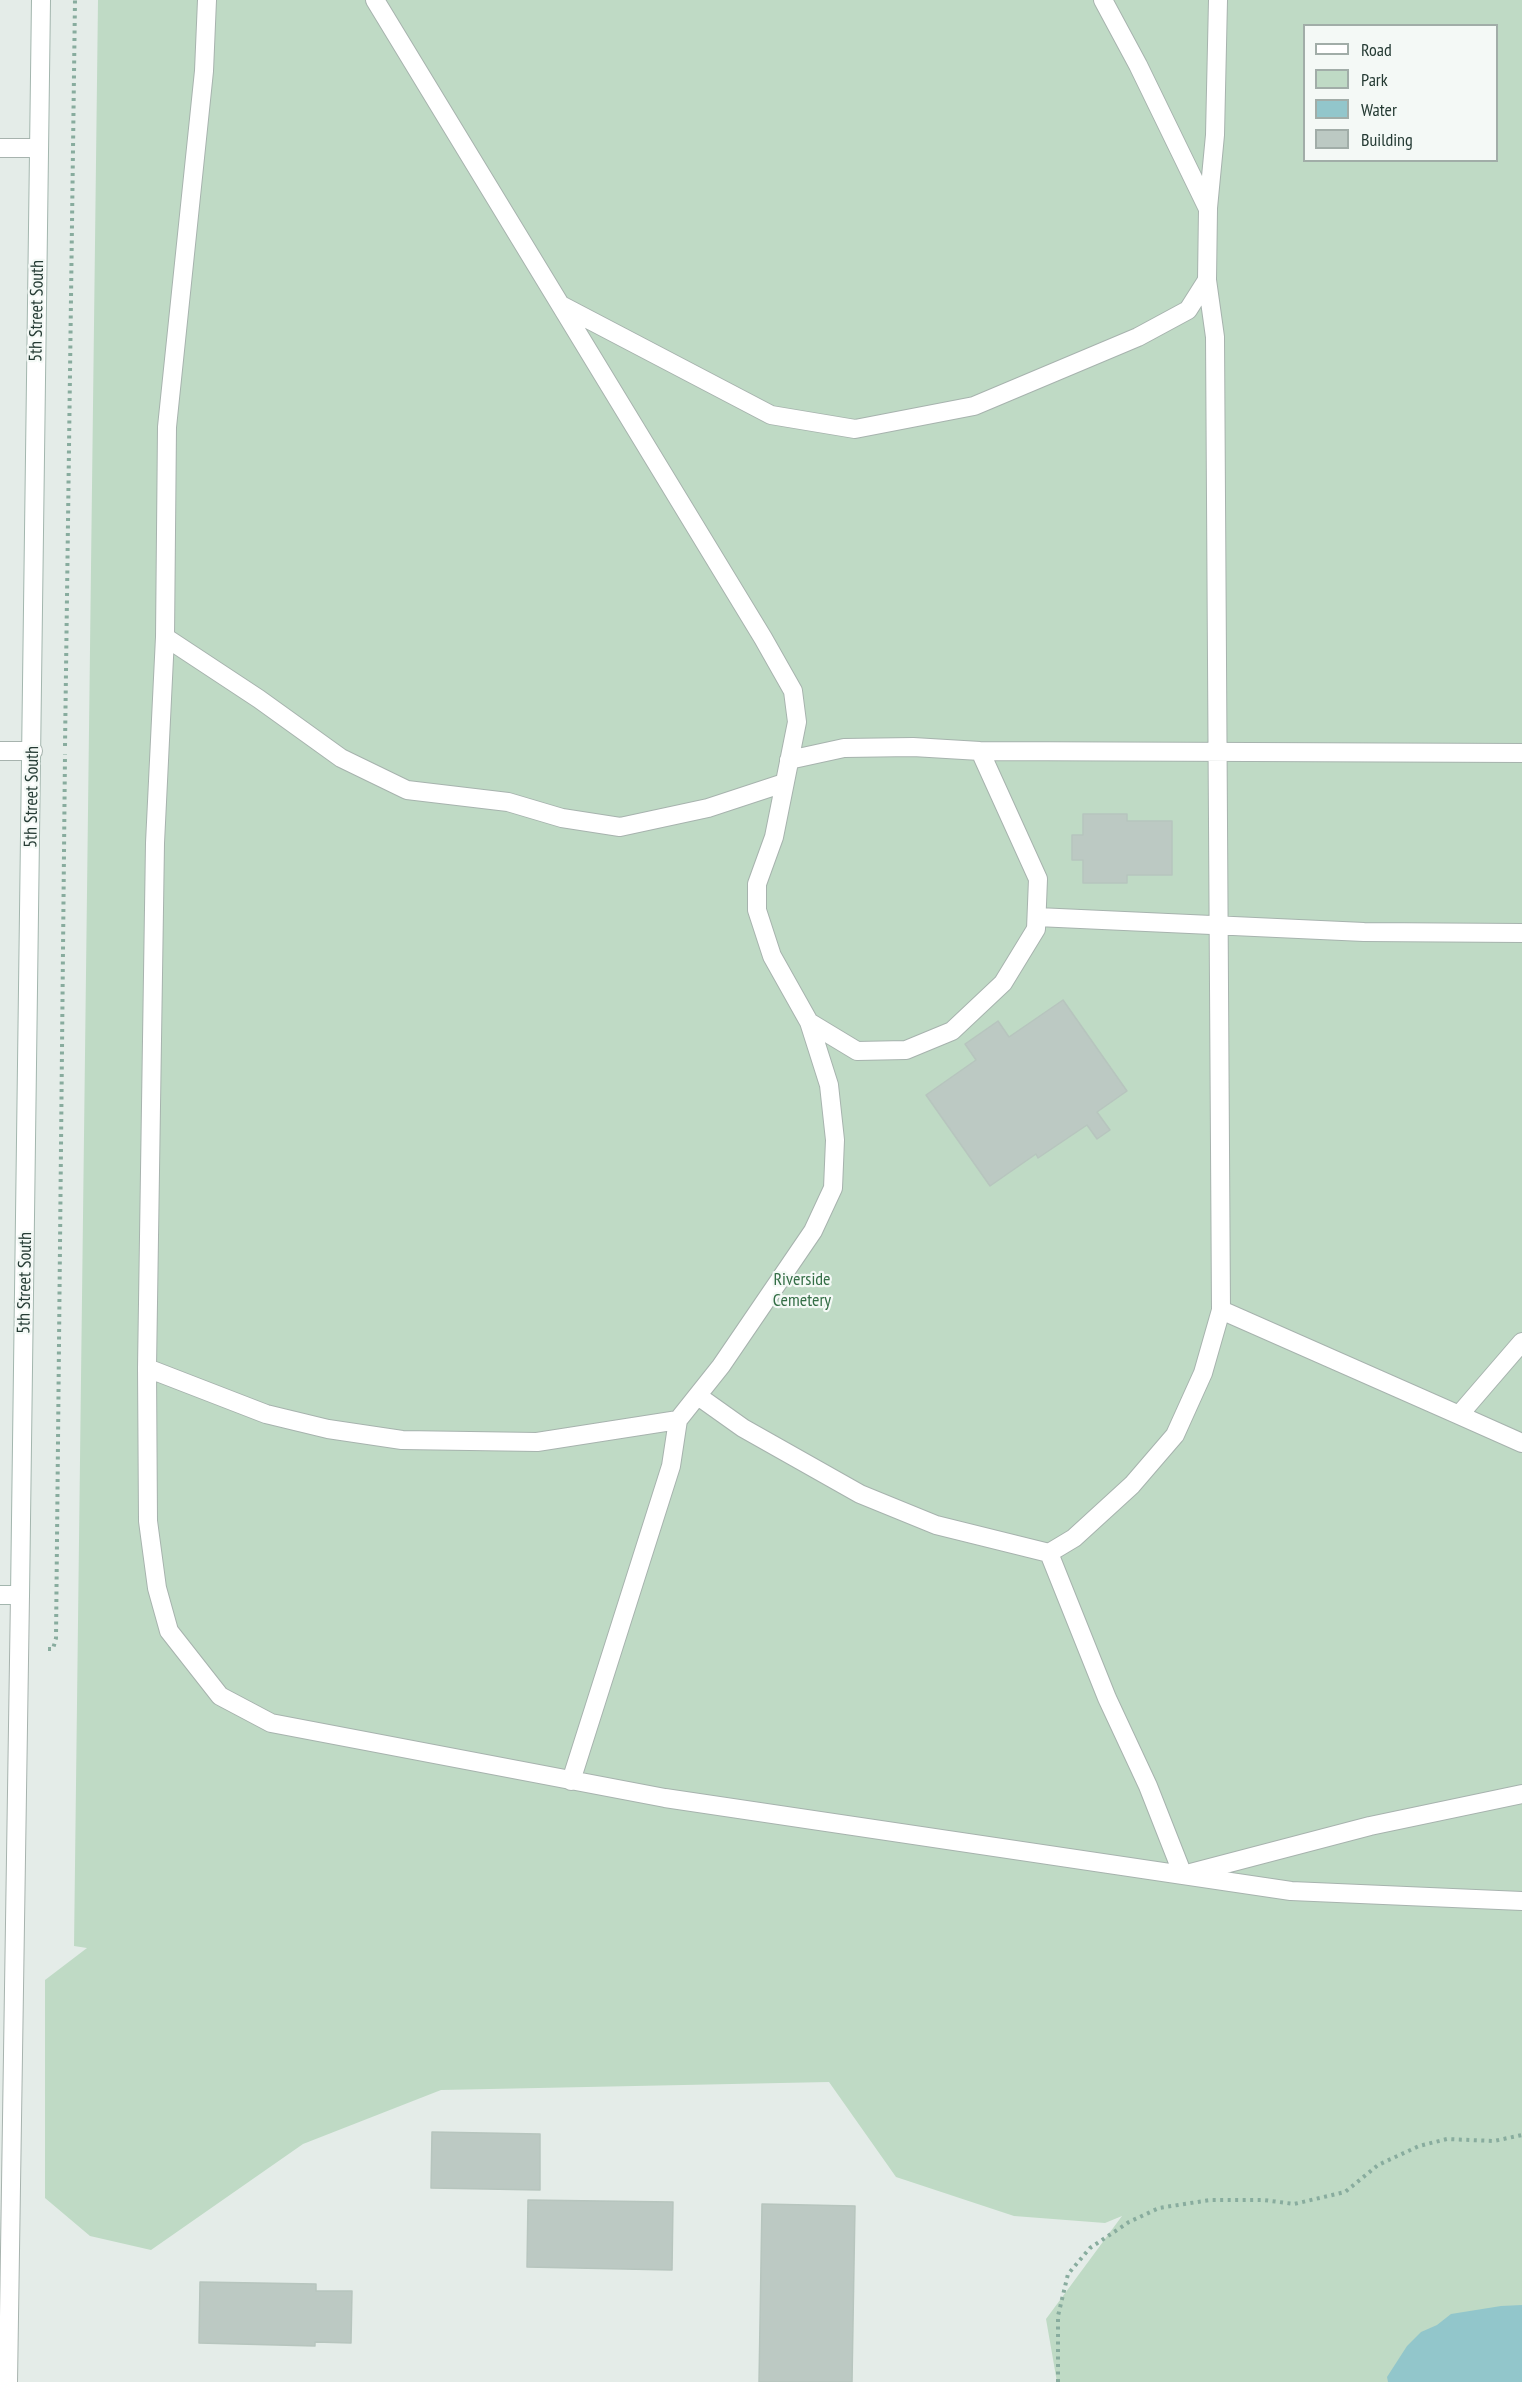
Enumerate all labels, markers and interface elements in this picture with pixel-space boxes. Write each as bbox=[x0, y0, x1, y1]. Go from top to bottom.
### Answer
legend bbox=[1303, 24, 1498, 162]
text: Road bbox=[1361, 38, 1392, 61]
text: Park bbox=[1361, 68, 1388, 91]
text: Water bbox=[1361, 98, 1397, 121]
text: Building bbox=[1361, 128, 1413, 151]
street label: 5th Street South bbox=[25, 260, 49, 362]
street label: 5th Street South bbox=[20, 746, 44, 848]
street label: 5th Street South bbox=[13, 1232, 37, 1334]
park label: Riverside Cemetery bbox=[773, 1269, 831, 1312]

